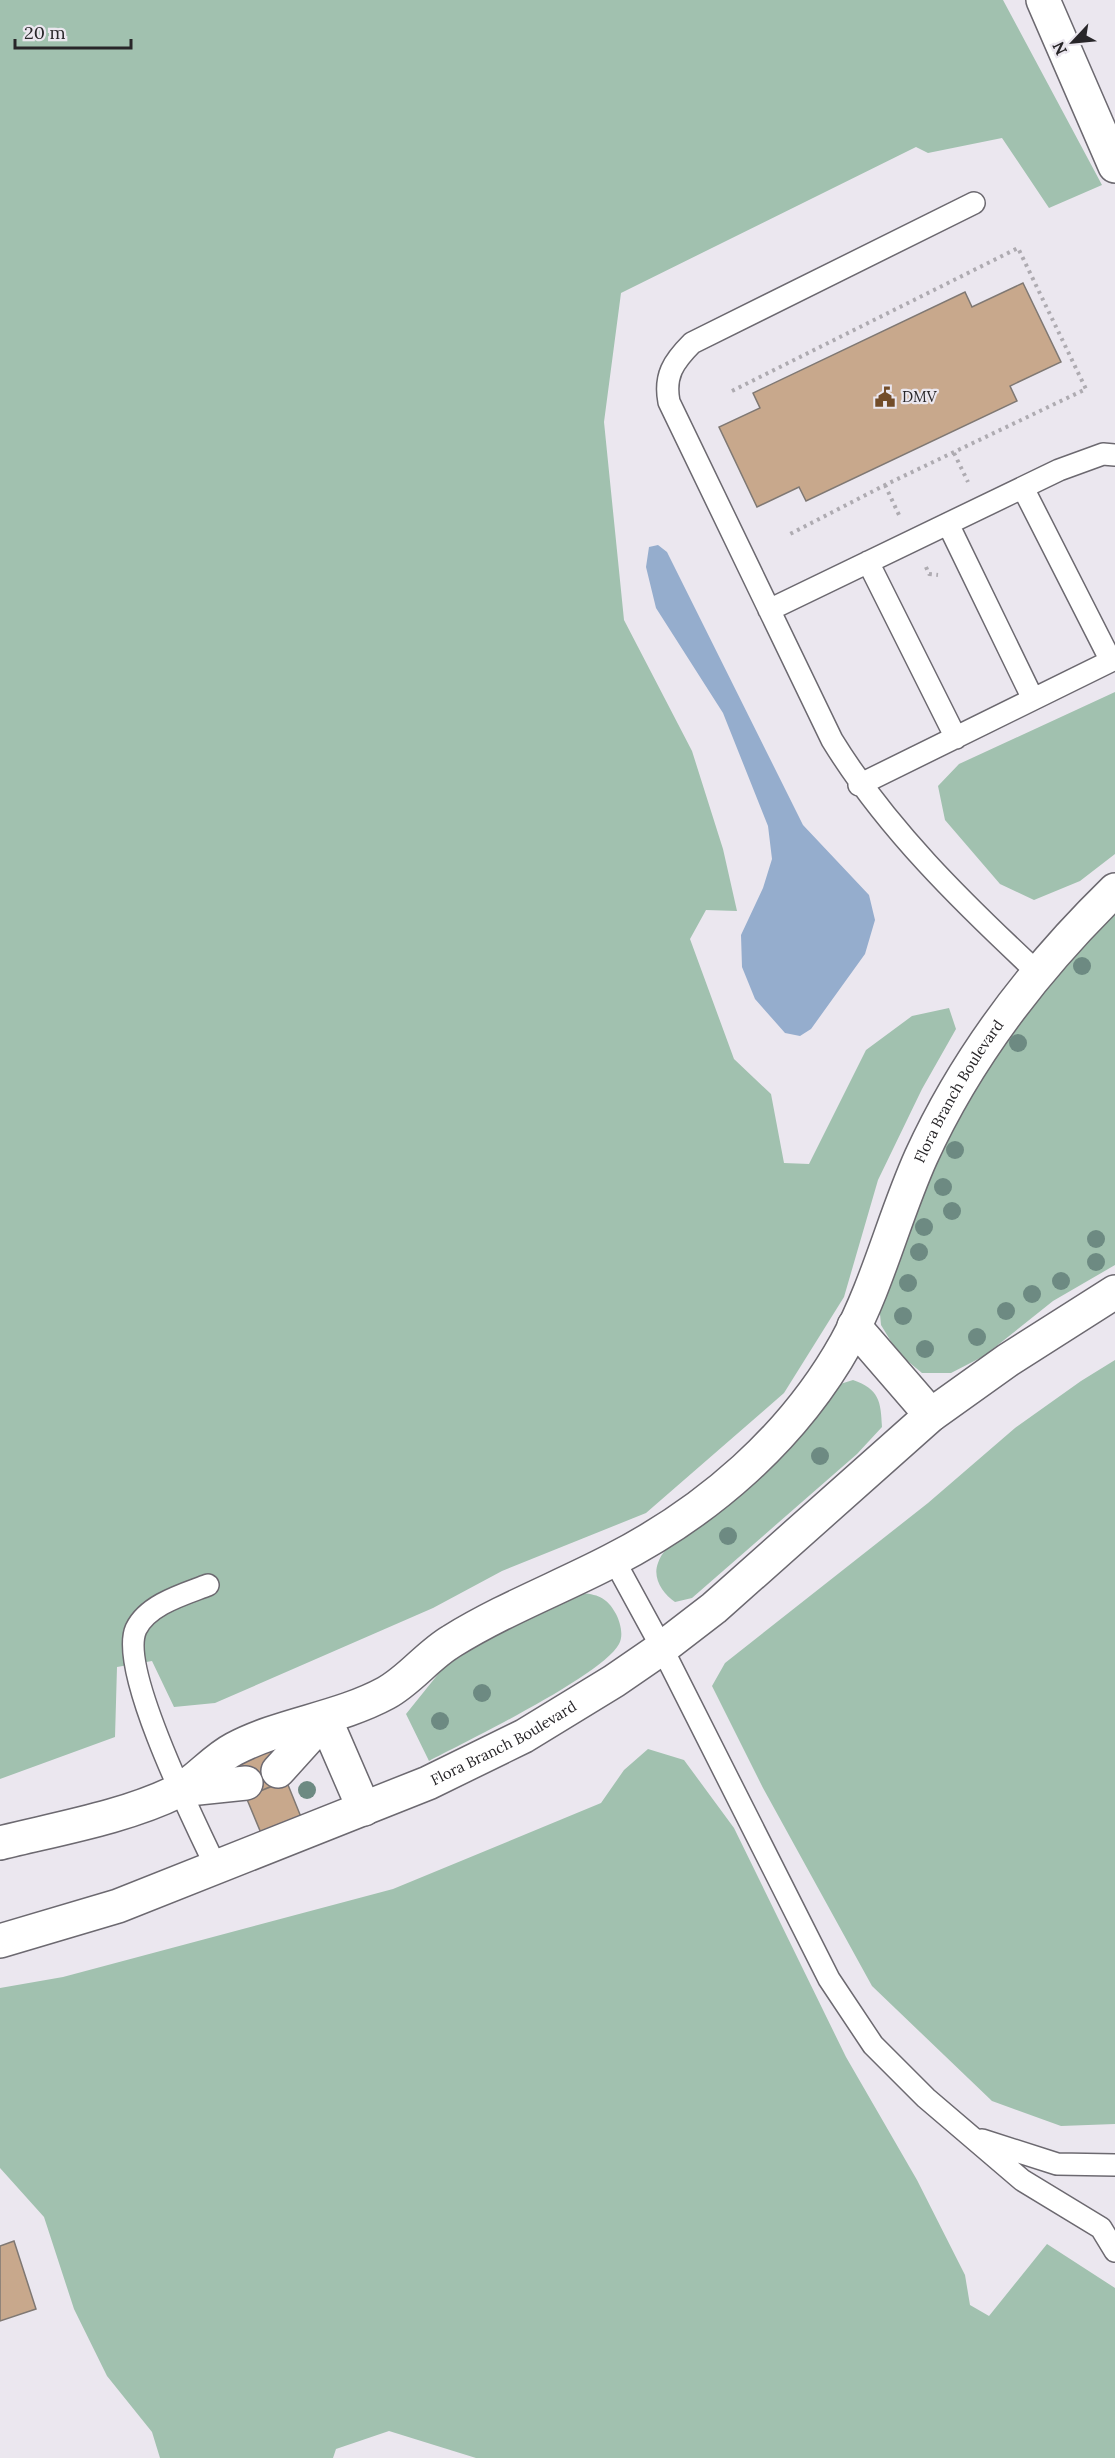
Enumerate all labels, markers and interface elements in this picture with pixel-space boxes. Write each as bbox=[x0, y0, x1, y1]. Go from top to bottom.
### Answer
scale bar bbox=[15, 12, 130, 50]
north arrow bbox=[1043, 12, 1103, 72]
text: 20 m bbox=[24, 21, 66, 44]
text: N bbox=[1048, 39, 1071, 59]
public building icon: DMV bbox=[873, 385, 897, 409]
place label: DMV bbox=[902, 387, 938, 406]
street label: Flora Branch Boulevard bbox=[910, 1016, 1007, 1166]
street label: Flora Branch Boulevard bbox=[427, 1696, 580, 1789]

